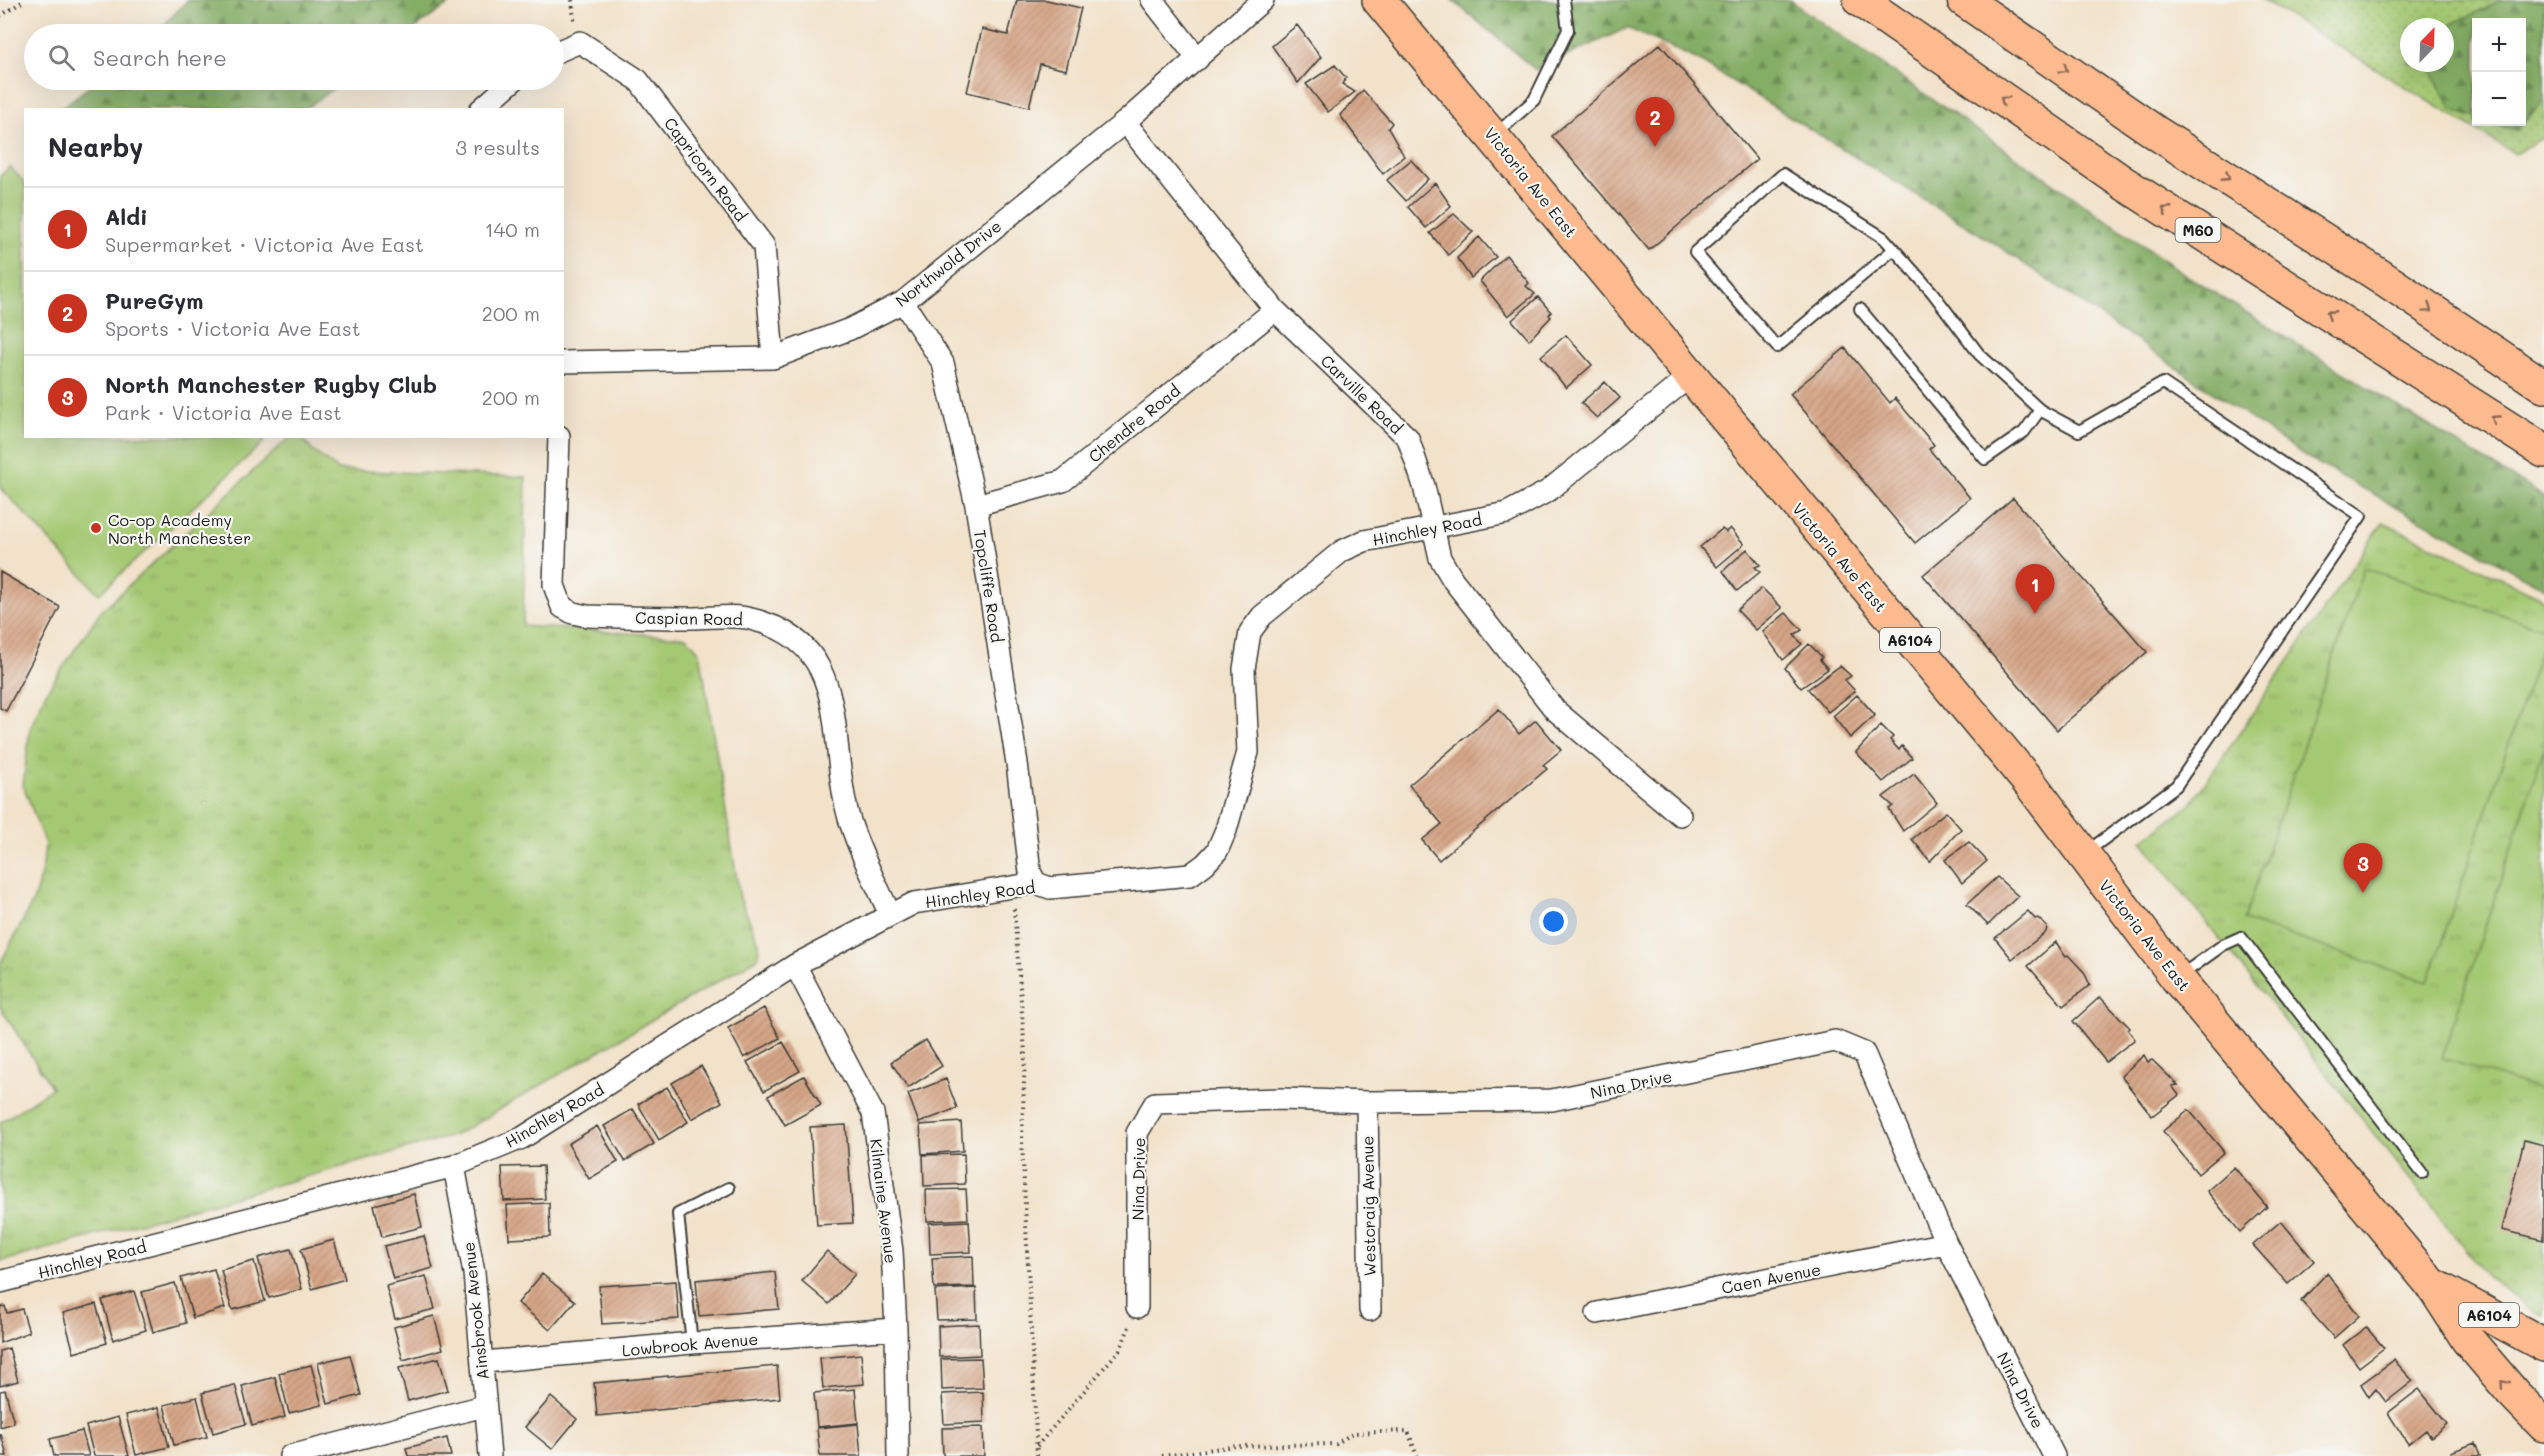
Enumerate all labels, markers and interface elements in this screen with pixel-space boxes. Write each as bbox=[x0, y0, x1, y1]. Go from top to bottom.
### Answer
north arrow bbox=[2400, 18, 2454, 72]
map controls bbox=[2472, 18, 2526, 126]
button: + bbox=[2472, 18, 2526, 72]
search box bbox=[24, 24, 564, 90]
icon: search bbox=[45, 41, 78, 74]
text: Search here bbox=[93, 43, 227, 72]
one-way arrow bbox=[2057, 62, 2068, 73]
button: − bbox=[2472, 72, 2526, 126]
one-way arrow bbox=[2000, 96, 2011, 107]
pin: 2 bbox=[1636, 98, 1674, 147]
street label: Capricorn Road bbox=[660, 113, 752, 225]
street label: Victoria Ave East bbox=[1480, 123, 1582, 241]
text: Nearby bbox=[48, 130, 143, 164]
text: 3 results bbox=[455, 134, 540, 160]
one-way arrow bbox=[2220, 170, 2230, 182]
text: Aldi bbox=[105, 202, 148, 231]
one-way arrow bbox=[2162, 205, 2172, 217]
street label: Northwold Drive bbox=[891, 215, 1005, 311]
text: 1 bbox=[63, 216, 72, 242]
text: 140 m bbox=[485, 216, 540, 242]
road number: M60 bbox=[2176, 218, 2220, 242]
text: Supermarket · Victoria Ave East bbox=[105, 231, 424, 257]
text: PureGym bbox=[105, 286, 204, 315]
text: 2 bbox=[62, 300, 73, 326]
text: 200 m bbox=[482, 300, 540, 326]
one-way arrow bbox=[2422, 302, 2433, 313]
one-way arrow bbox=[2326, 310, 2336, 322]
text: Sports · Victoria Ave East bbox=[105, 315, 361, 341]
street label: Carville Road bbox=[1317, 350, 1407, 438]
text: North Manchester Rugby Club bbox=[105, 370, 437, 399]
street label: Chendre Road bbox=[1084, 380, 1184, 466]
text: 3 bbox=[62, 384, 74, 410]
text: 200 m bbox=[482, 384, 540, 410]
text: Park · Victoria Ave East bbox=[105, 399, 342, 425]
one-way arrow bbox=[2490, 416, 2501, 427]
street label: Victoria Ave East bbox=[1788, 498, 1892, 616]
street label: Hinchley Road bbox=[1371, 508, 1483, 550]
place label: Co-op Academy North Manchester bbox=[108, 509, 251, 548]
marker: Co-op Academy North Manchester bbox=[89, 521, 103, 535]
street label: Topcliffe Road bbox=[970, 528, 1008, 644]
pin: 1 bbox=[2016, 564, 2054, 614]
street label: Caspian Road bbox=[635, 607, 743, 629]
road number: A6104 bbox=[1880, 628, 1940, 652]
pin: 3 bbox=[2344, 844, 2382, 893]
street label: Victoria Ave East bbox=[2095, 875, 2195, 995]
street label: Hinchley Road bbox=[924, 876, 1036, 912]
your location bbox=[1539, 907, 1568, 936]
street label: Nina Drive bbox=[1588, 1065, 1674, 1103]
street label: Hinchley Road bbox=[501, 1078, 607, 1152]
street label: Westcraig Avenue bbox=[1356, 1135, 1380, 1277]
street label: Kilmaine Avenue bbox=[866, 1137, 902, 1265]
street label: Nina Drive bbox=[1127, 1137, 1149, 1221]
street label: Hinchley Road bbox=[36, 1235, 148, 1283]
street label: Ainsbrook Avenue bbox=[457, 1241, 493, 1381]
street label: Caen Avenue bbox=[1720, 1258, 1822, 1298]
road number: A6104 bbox=[2459, 1303, 2519, 1327]
street label: Lowbrook Avenue bbox=[621, 1328, 759, 1360]
street label: Nina Drive bbox=[1993, 1348, 2049, 1432]
one-way arrow bbox=[2500, 1378, 2511, 1389]

